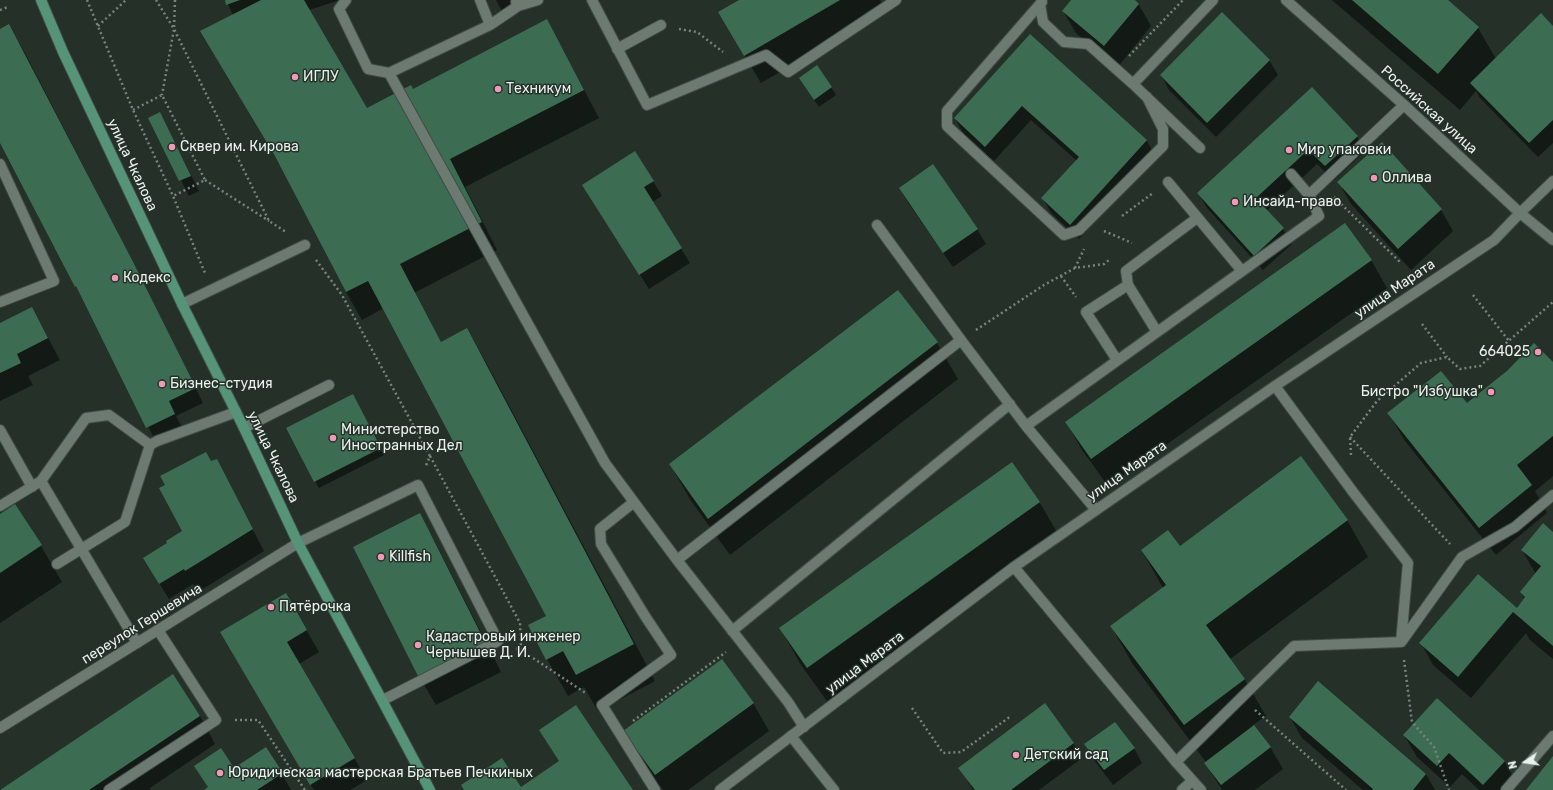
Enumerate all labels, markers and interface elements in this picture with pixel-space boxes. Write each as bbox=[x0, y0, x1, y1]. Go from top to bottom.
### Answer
street label: Российская улица bbox=[1377, 62, 1481, 158]
place label: ИГЛУ bbox=[303, 69, 338, 85]
marker: ИГЛУ bbox=[290, 72, 300, 82]
place label: Техникум bbox=[506, 81, 571, 97]
marker: Техникум bbox=[493, 84, 503, 94]
street label: улица Чкалова bbox=[103, 116, 161, 214]
place label: Сквер им. Кирова bbox=[180, 139, 299, 155]
marker: Сквер им. Кирова bbox=[167, 142, 177, 152]
place label: Мир упаковки bbox=[1297, 142, 1391, 158]
marker: Мир упаковки bbox=[1284, 145, 1294, 155]
place label: Оллива bbox=[1382, 170, 1432, 186]
marker: Оллива bbox=[1369, 173, 1379, 183]
place label: Инсайд-право bbox=[1243, 194, 1341, 210]
marker: Инсайд-право bbox=[1230, 197, 1240, 207]
street label: улица Марата bbox=[1352, 256, 1438, 322]
place label: Кодекс bbox=[123, 270, 171, 286]
marker: Кодекс bbox=[110, 273, 120, 283]
place label: 664025 bbox=[1479, 344, 1530, 360]
marker: 664025 bbox=[1533, 347, 1543, 357]
place label: Бизнес-студия bbox=[170, 376, 273, 392]
marker: Бизнес-студия bbox=[157, 379, 167, 389]
place label: Бистро "Избушка" bbox=[1361, 384, 1483, 400]
marker: Бистро "Избушка" bbox=[1486, 387, 1496, 397]
street label: улица Чкалова bbox=[244, 408, 302, 506]
place label: Министерство Иностранных Дел bbox=[341, 422, 463, 454]
marker: Министерство Иностранных Дел bbox=[328, 433, 338, 443]
street label: улица Марата bbox=[1084, 437, 1170, 505]
place label: Killfish bbox=[389, 549, 431, 565]
marker: Killfish bbox=[376, 552, 386, 562]
street label: переулок Гершевича bbox=[79, 580, 205, 668]
place label: Пятёрочка bbox=[279, 599, 351, 615]
marker: Пятёрочка bbox=[266, 602, 276, 612]
street label: улица Марата bbox=[823, 628, 907, 698]
place label: Кадастровый инженер Чернышев Д. И. bbox=[426, 629, 581, 662]
marker: Кадастровый инженер Чернышев Д. И. bbox=[413, 640, 423, 650]
north arrow bbox=[1505, 742, 1545, 782]
place label: Детский сад bbox=[1024, 747, 1108, 763]
marker: Детский сад bbox=[1011, 750, 1021, 760]
text: N bbox=[1506, 759, 1520, 770]
place label: Юридическая мастерская Братьев Печкиных bbox=[228, 765, 533, 781]
marker: Юридическая мастерская Братьев Печкиных bbox=[215, 768, 225, 778]

